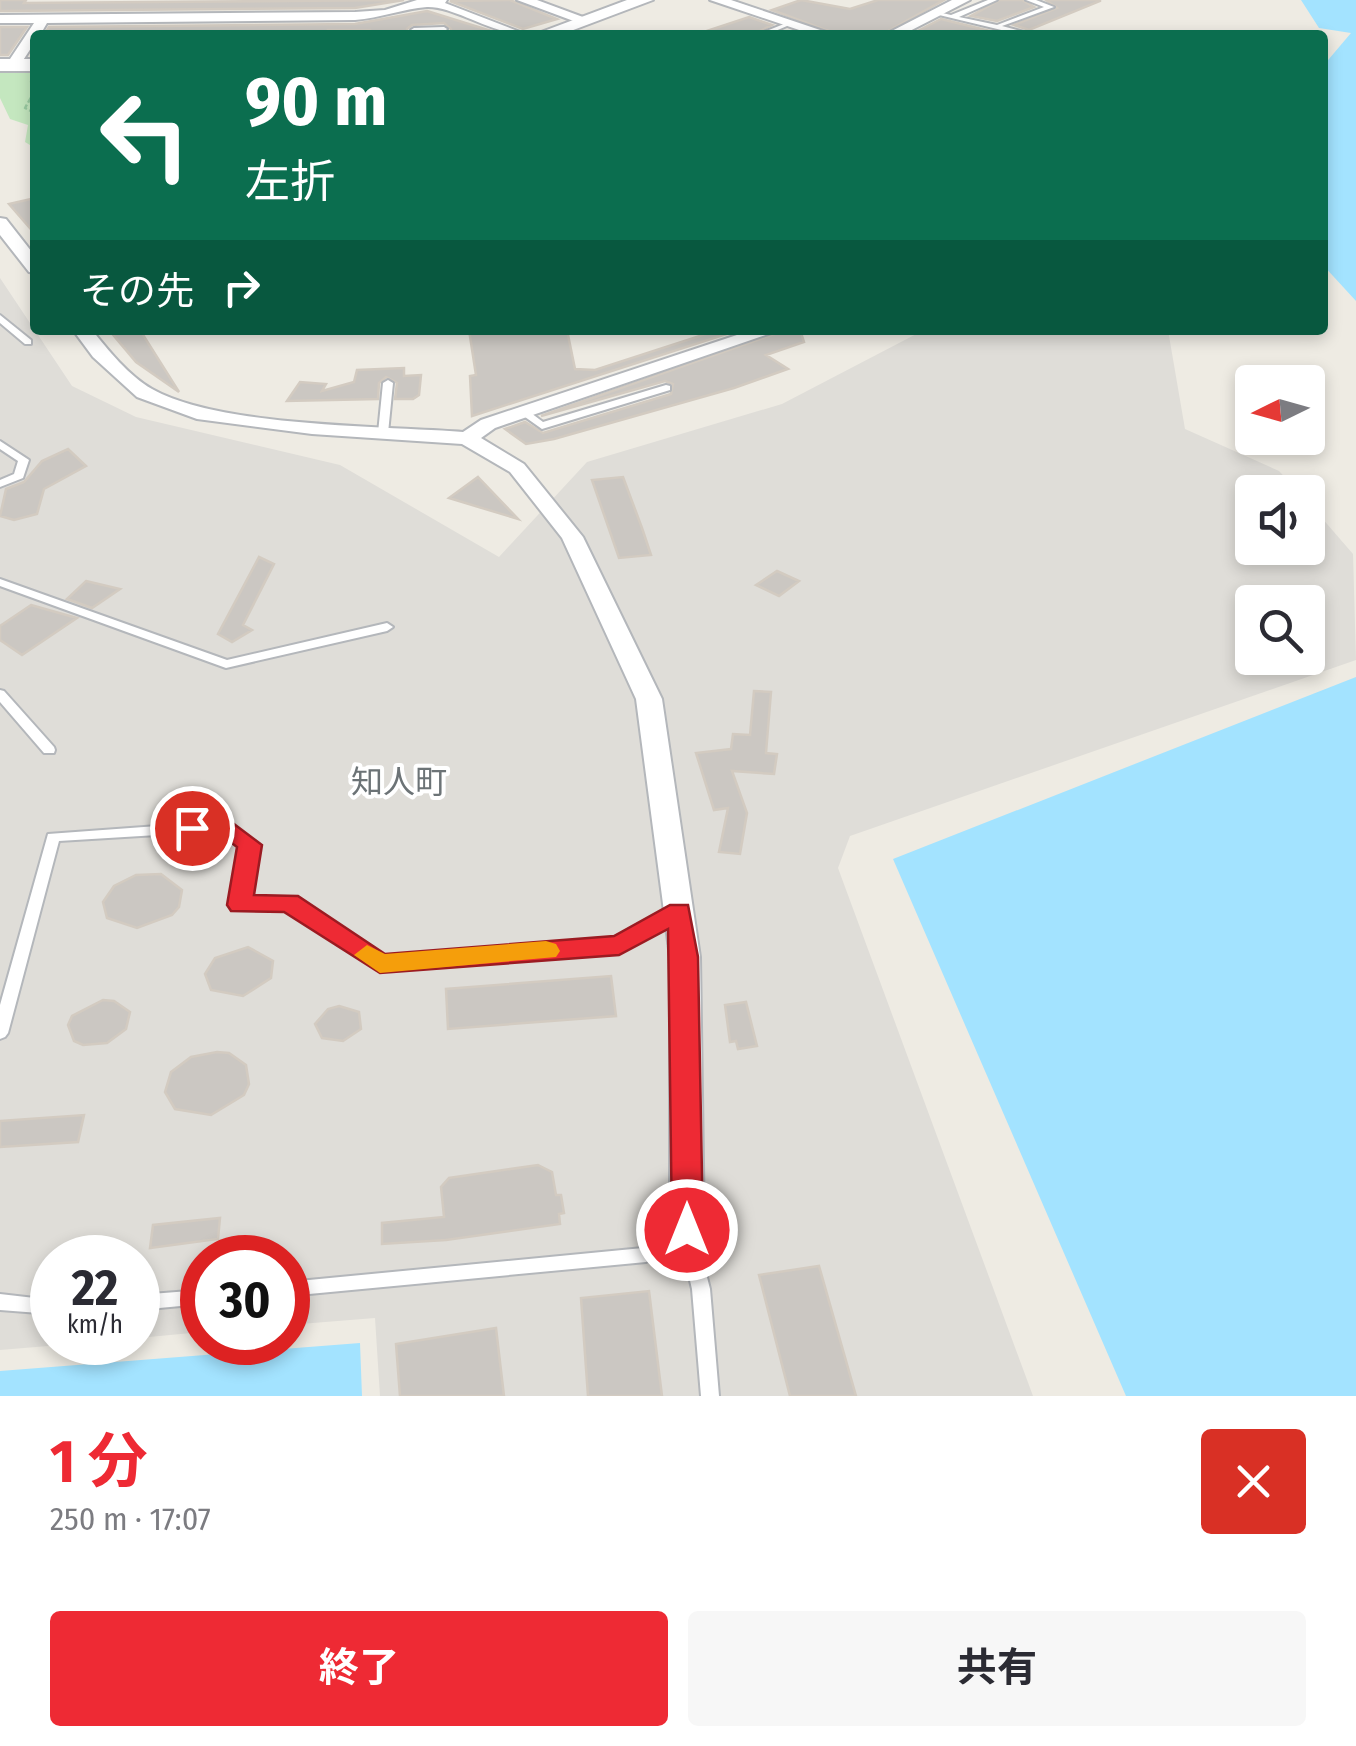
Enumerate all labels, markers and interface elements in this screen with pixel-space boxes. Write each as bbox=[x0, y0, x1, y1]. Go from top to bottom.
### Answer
text: 90 m bbox=[245, 60, 387, 144]
icon: left bbox=[80, 70, 210, 200]
text: 左折 bbox=[245, 155, 335, 209]
icon: right bbox=[214, 260, 269, 315]
text: その先 bbox=[80, 268, 194, 314]
north arrow bbox=[1235, 365, 1325, 455]
map controls bbox=[1235, 365, 1325, 675]
button: sound bbox=[1235, 475, 1325, 565]
button: search bbox=[1235, 585, 1325, 675]
district label: 知人町 bbox=[351, 763, 447, 801]
pin bbox=[150, 786, 235, 871]
icon: arrive bbox=[165, 801, 220, 856]
position arrow bbox=[635, 1178, 739, 1282]
speed limit sign: 30 bbox=[180, 1235, 310, 1365]
text: 22 bbox=[72, 1258, 118, 1318]
text: km/h bbox=[67, 1310, 123, 1340]
text: 1 分 bbox=[50, 1426, 148, 1498]
button: close bbox=[1201, 1429, 1306, 1534]
text: 250 m · 17:07 bbox=[50, 1500, 211, 1538]
button: 終了 bbox=[50, 1611, 668, 1726]
button: 共有 bbox=[688, 1611, 1306, 1726]

